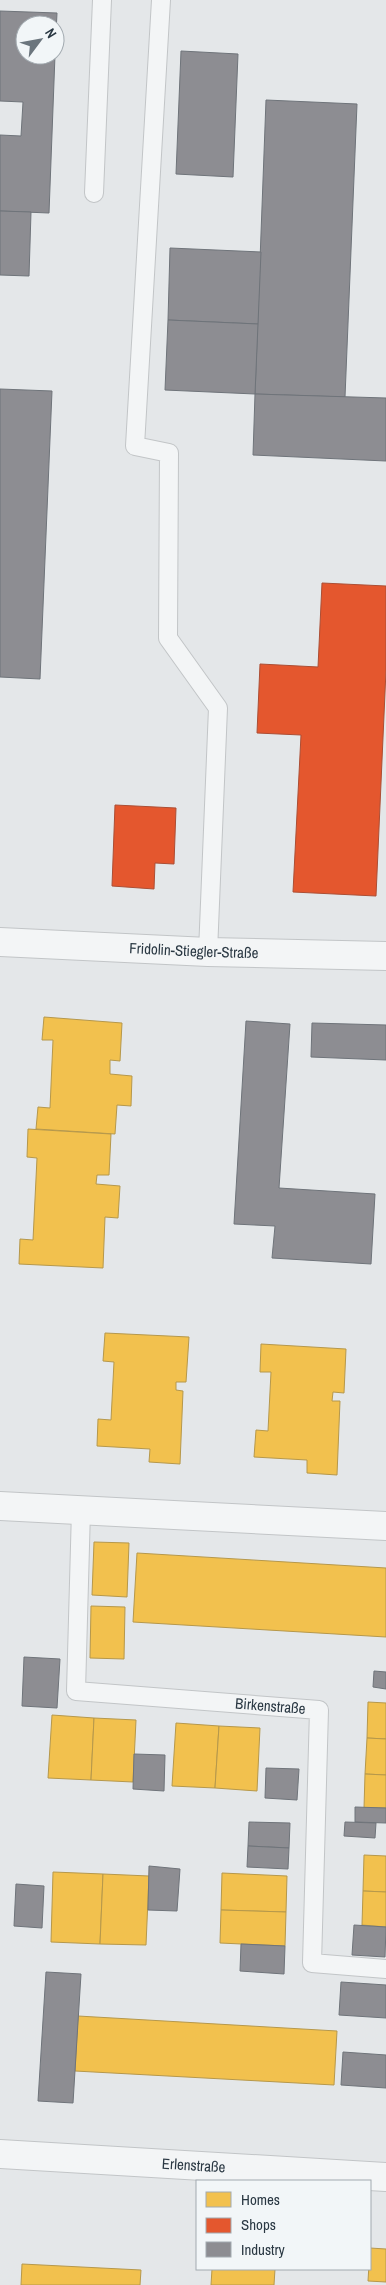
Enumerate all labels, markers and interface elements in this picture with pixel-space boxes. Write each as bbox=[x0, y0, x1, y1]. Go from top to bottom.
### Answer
north arrow bbox=[15, 15, 65, 65]
text: N bbox=[41, 25, 61, 41]
street label: Fridolin-Stiegler-Straße bbox=[129, 937, 259, 963]
street label: Birkenstraße bbox=[234, 1692, 306, 1719]
street label: Erlenstraße bbox=[161, 2153, 226, 2177]
legend bbox=[196, 2180, 371, 2270]
text: Homes bbox=[241, 2189, 280, 2210]
text: Shops bbox=[241, 2214, 276, 2235]
text: Industry bbox=[241, 2239, 286, 2260]

